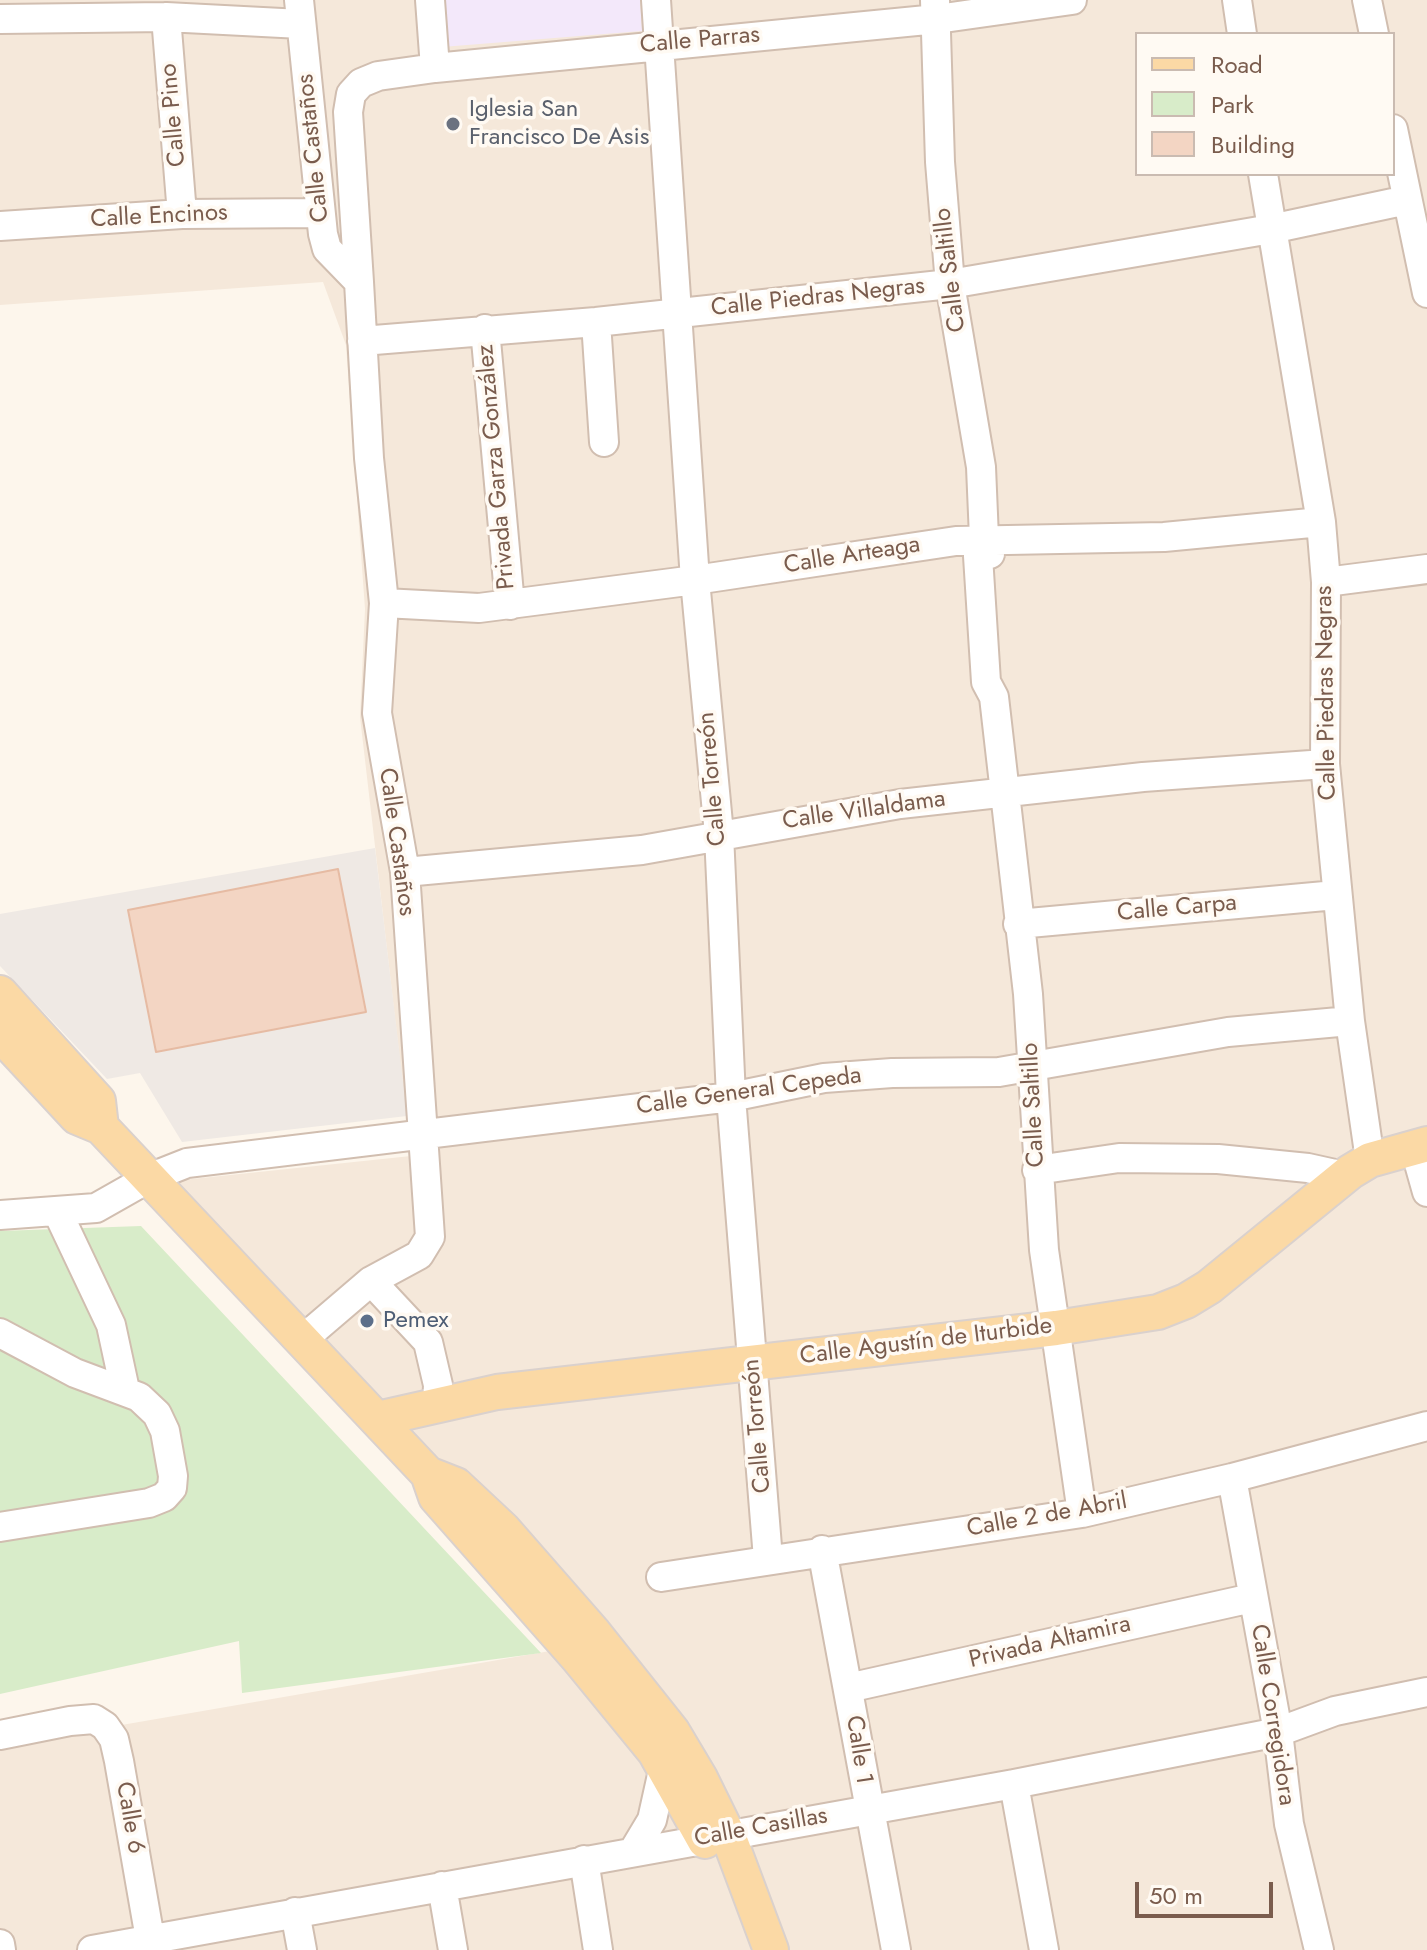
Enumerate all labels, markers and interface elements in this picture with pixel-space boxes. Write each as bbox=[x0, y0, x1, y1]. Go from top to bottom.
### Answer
street label: Calle Parras bbox=[639, 21, 761, 61]
legend bbox=[1135, 32, 1395, 176]
text: Road bbox=[1211, 47, 1263, 82]
street label: Calle Pino bbox=[155, 62, 193, 168]
street label: Calle Castaños bbox=[292, 72, 336, 224]
text: Park bbox=[1211, 87, 1254, 122]
place label: Iglesia San Francisco De Asis bbox=[469, 96, 649, 152]
marker: Iglesia San Francisco De Asis bbox=[444, 115, 462, 133]
text: Building bbox=[1211, 127, 1295, 162]
street label: Calle Encinos bbox=[90, 199, 228, 235]
street label: Calle Saltillo bbox=[929, 206, 973, 334]
street label: Calle Piedras Negras bbox=[710, 272, 926, 324]
street label: Privada Garza González bbox=[472, 343, 522, 591]
street label: Calle Arteaga bbox=[782, 531, 922, 581]
street label: Calle Piedras Negras bbox=[1311, 585, 1343, 801]
street label: Calle Torreón bbox=[693, 711, 733, 847]
street label: Calle Castaños bbox=[371, 766, 421, 918]
street label: Calle Villaldama bbox=[781, 785, 947, 837]
street label: Calle Carpa bbox=[1116, 889, 1238, 929]
street label: Calle Saltillo bbox=[1016, 1042, 1052, 1168]
street label: Calle General Cepeda bbox=[635, 1062, 863, 1122]
place label: Pemex bbox=[383, 1307, 449, 1335]
marker: Pemex bbox=[358, 1312, 376, 1330]
street label: Calle Agustín de Iturbide bbox=[798, 1312, 1054, 1372]
street label: Calle Torreón bbox=[738, 1358, 778, 1494]
street label: Calle 2 de Abril bbox=[965, 1488, 1129, 1544]
street label: Privada Altamira bbox=[966, 1610, 1134, 1676]
street label: Calle Corregidora bbox=[1243, 1622, 1301, 1808]
street label: Calle 1 bbox=[838, 1713, 878, 1787]
street label: Calle 6 bbox=[109, 1780, 149, 1856]
street label: Calle Casillas bbox=[692, 1802, 830, 1854]
scale bar bbox=[1139, 1866, 1277, 1916]
text: 50 m bbox=[1149, 1878, 1203, 1913]

